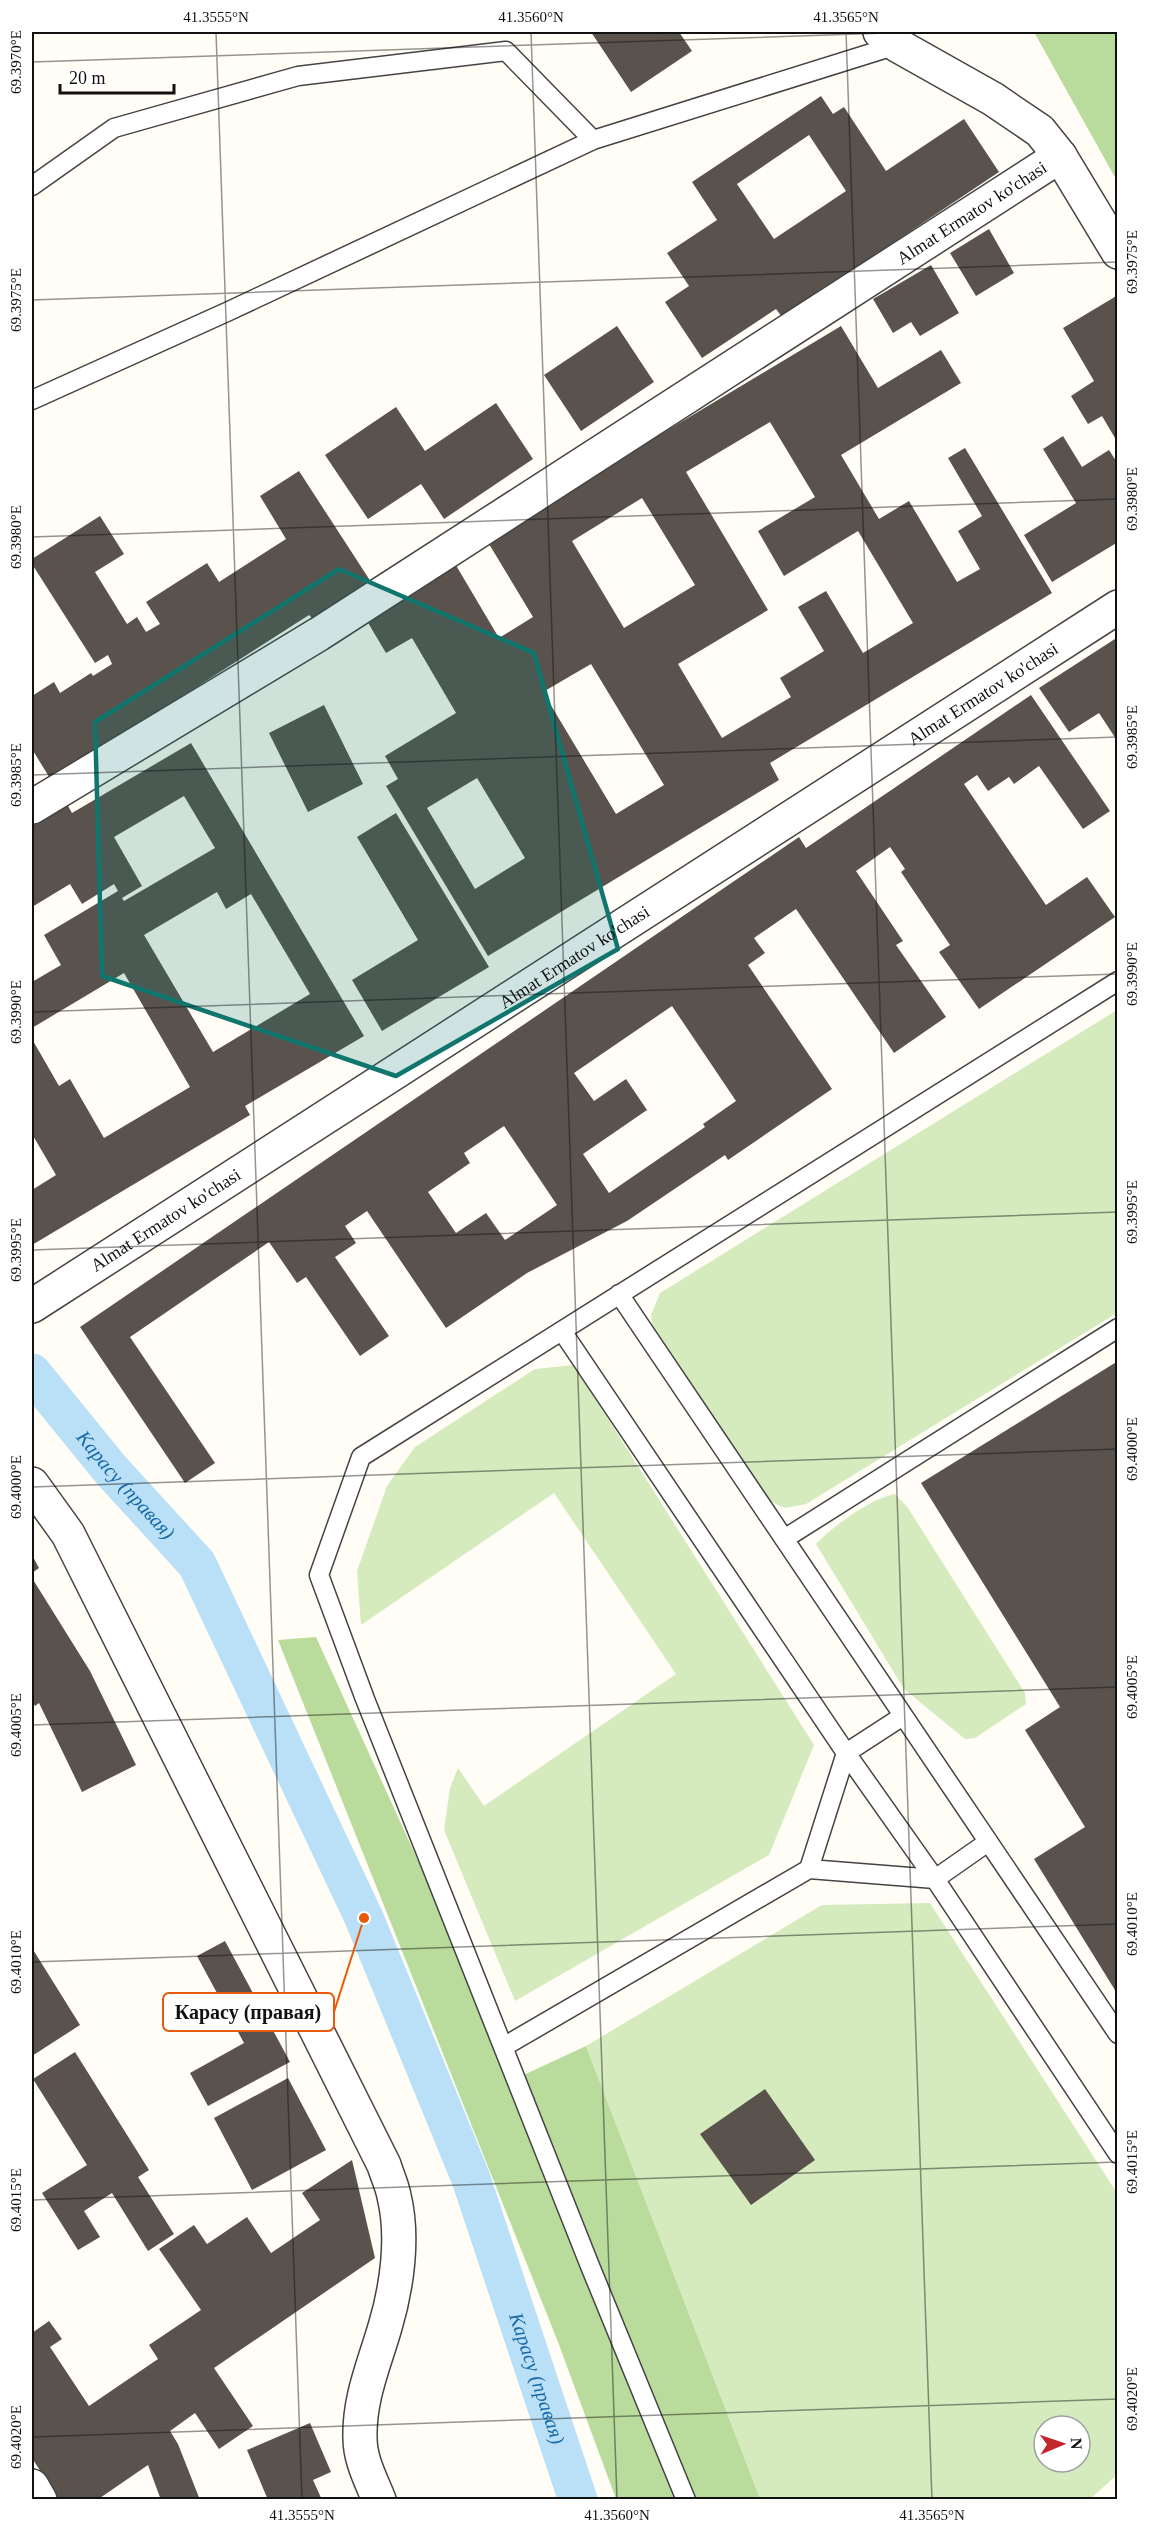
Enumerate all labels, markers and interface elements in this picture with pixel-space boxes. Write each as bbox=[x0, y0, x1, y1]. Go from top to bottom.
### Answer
text: 41.3555°N bbox=[183, 9, 249, 25]
text: 41.3560°N bbox=[498, 9, 564, 25]
text: 41.3565°N bbox=[813, 9, 879, 25]
text: 69.3970°E bbox=[8, 30, 24, 94]
scale bar bbox=[60, 57, 174, 95]
text: 20 m bbox=[69, 68, 106, 88]
street label: Almat Ermatov ko'chasi bbox=[893, 157, 1051, 269]
text: 69.3975°E bbox=[1124, 230, 1140, 294]
text: 69.3975°E bbox=[8, 268, 24, 332]
text: 69.3980°E bbox=[1124, 467, 1140, 531]
text: 69.3980°E bbox=[8, 505, 24, 569]
street label: Almat Ermatov ko'chasi bbox=[904, 638, 1062, 749]
text: 69.3985°E bbox=[1124, 705, 1140, 769]
text: 69.3985°E bbox=[8, 743, 24, 807]
street label: Almat Ermatov ko'chasi bbox=[496, 901, 653, 1013]
text: 69.3990°E bbox=[1124, 942, 1140, 1006]
text: 69.3990°E bbox=[8, 980, 24, 1044]
street label: Almat Ermatov ko'chasi bbox=[87, 1164, 244, 1276]
text: 69.3995°E bbox=[1124, 1180, 1140, 1244]
text: 69.3995°E bbox=[8, 1218, 24, 1282]
text: 69.4000°E bbox=[1124, 1417, 1140, 1481]
water label: Карасу (правая) bbox=[72, 1425, 180, 1544]
text: 69.4000°E bbox=[8, 1455, 24, 1519]
text: 69.4005°E bbox=[1124, 1655, 1140, 1719]
text: 69.4005°E bbox=[8, 1693, 24, 1757]
text: 69.4010°E bbox=[1124, 1892, 1140, 1956]
text: 69.4010°E bbox=[8, 1930, 24, 1994]
callout: Карасу (правая) bbox=[163, 1993, 334, 2031]
text: Карасу (правая) bbox=[175, 2001, 321, 2024]
text: 69.4015°E bbox=[1124, 2130, 1140, 2194]
text: 69.4015°E bbox=[8, 2168, 24, 2232]
water label: Карасу (правая) bbox=[505, 2309, 570, 2447]
text: 69.4020°E bbox=[1124, 2367, 1140, 2431]
text: 69.4020°E bbox=[8, 2405, 24, 2469]
north arrow bbox=[1032, 2414, 1092, 2474]
text: N bbox=[1068, 2437, 1085, 2450]
text: 41.3555°N bbox=[269, 2507, 335, 2523]
text: 41.3560°N bbox=[584, 2507, 650, 2523]
text: 41.3565°N bbox=[899, 2507, 965, 2523]

